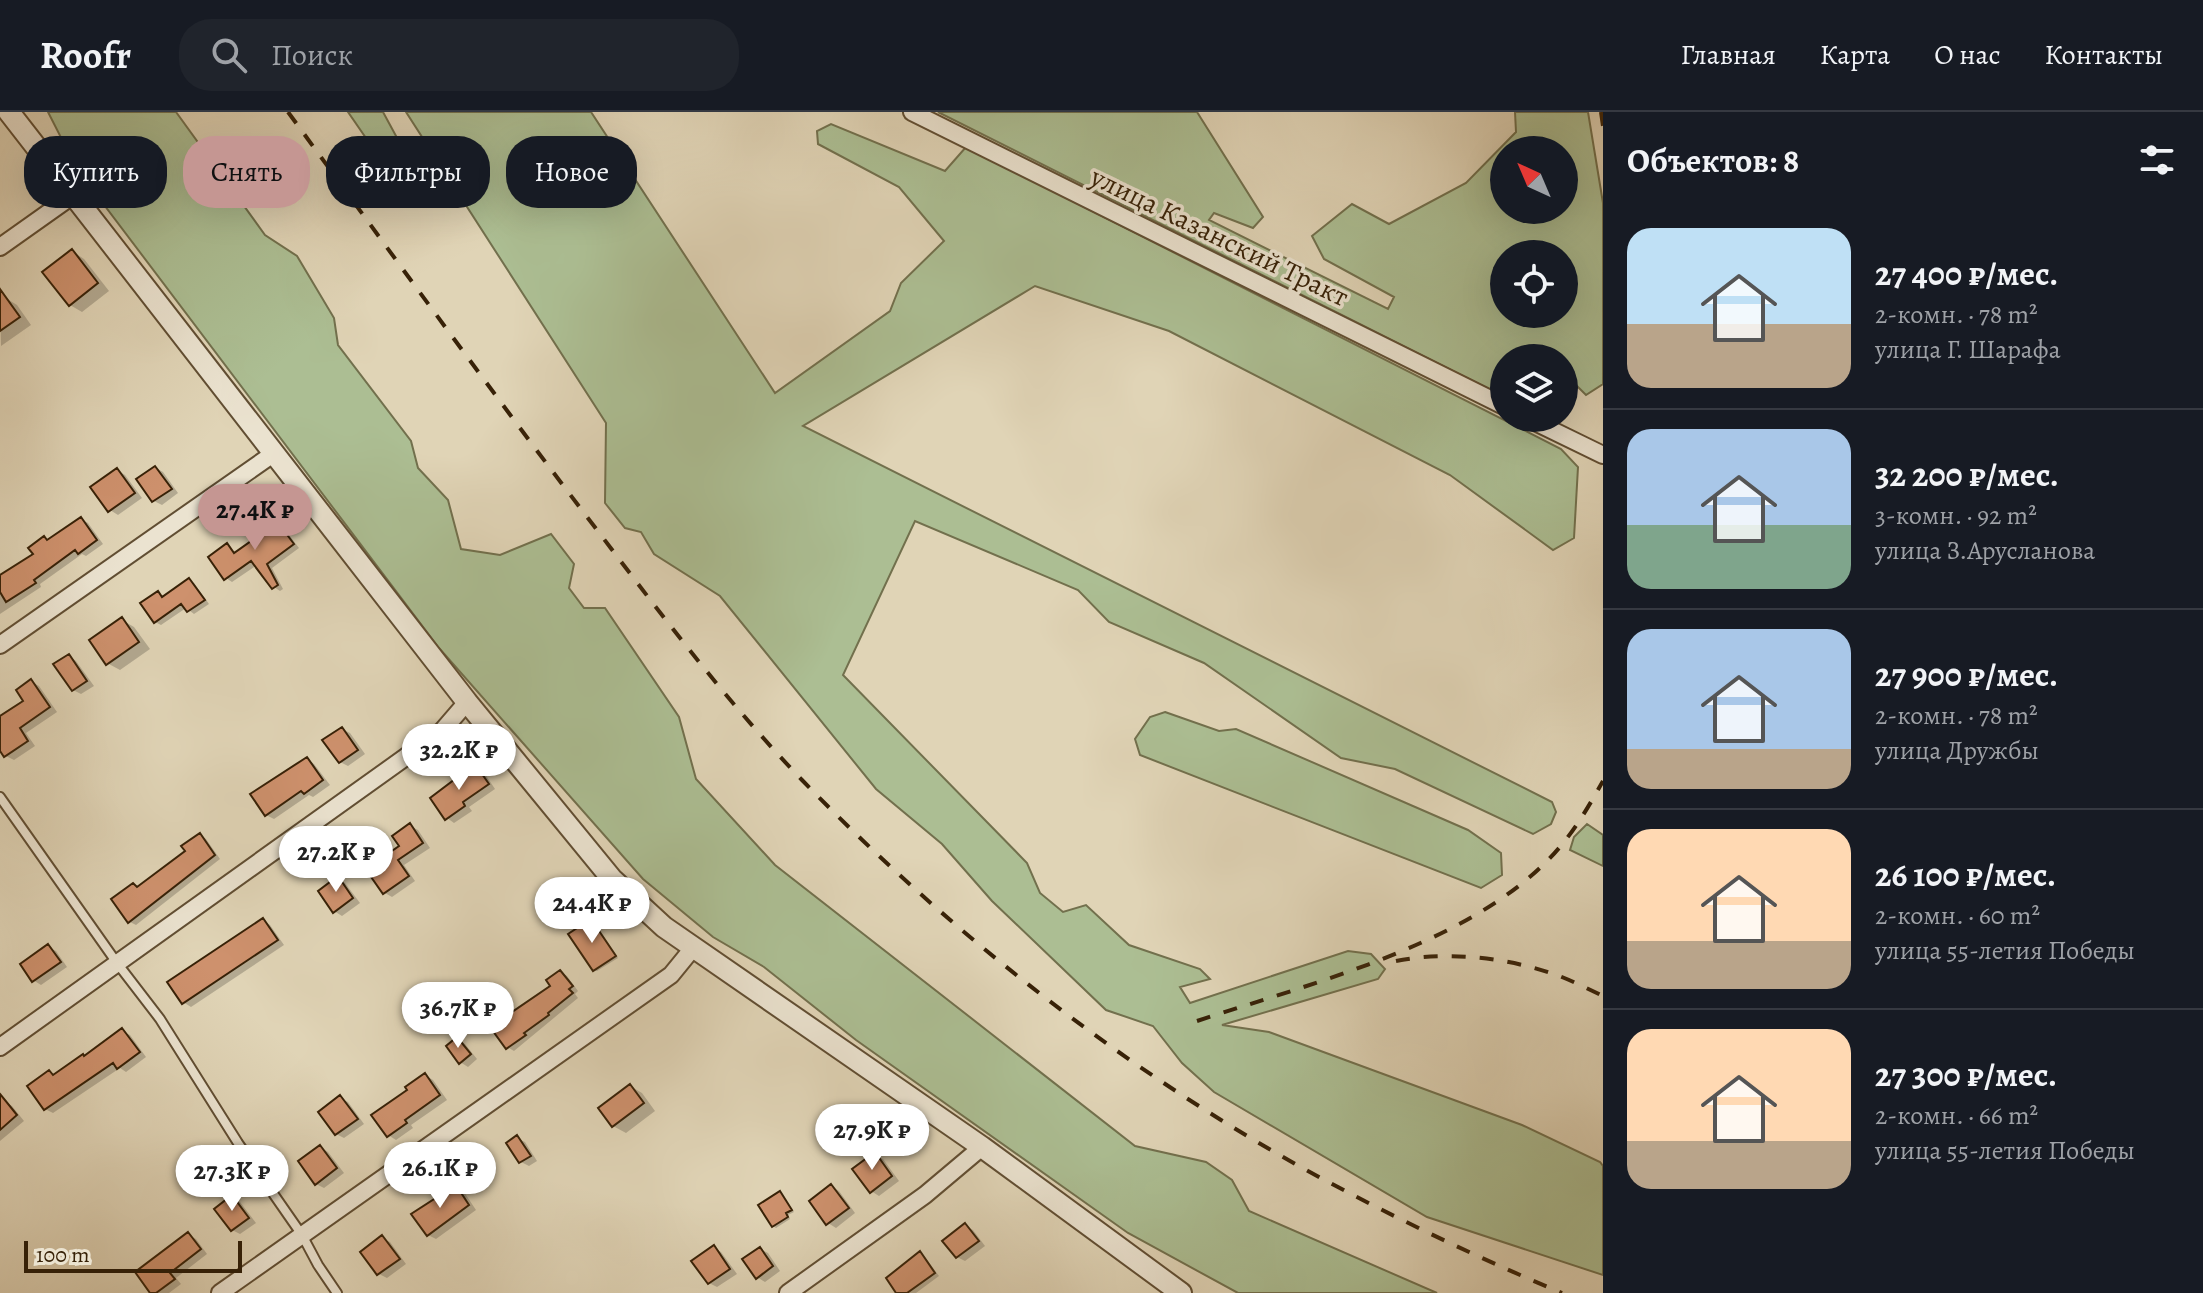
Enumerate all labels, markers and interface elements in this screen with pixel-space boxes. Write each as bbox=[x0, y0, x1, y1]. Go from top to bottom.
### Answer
search box bbox=[179, 19, 739, 91]
text: Roofr bbox=[40, 29, 131, 81]
icon: search bbox=[207, 33, 251, 77]
text: Поиск bbox=[271, 35, 353, 75]
text: Главная bbox=[1680, 36, 1776, 74]
text: Карта bbox=[1820, 36, 1890, 74]
text: О нас bbox=[1934, 36, 2001, 74]
text: Контакты bbox=[2045, 36, 2163, 74]
chip: Купить bbox=[24, 136, 167, 208]
chip: Снять bbox=[183, 136, 310, 208]
chip: Фильтры bbox=[326, 136, 490, 208]
chip: Новое bbox=[506, 136, 637, 208]
north arrow bbox=[1490, 136, 1578, 224]
map controls bbox=[1490, 136, 1578, 432]
text: Объектов: 8 bbox=[1627, 137, 1799, 184]
icon: filters bbox=[2135, 138, 2179, 182]
street label: улица Казанский Тракт bbox=[1083, 157, 1355, 316]
button: locate bbox=[1490, 240, 1578, 328]
text: 27 400 ₽/мес. bbox=[1875, 250, 2058, 297]
icon: home bbox=[1691, 260, 1787, 356]
text: 2-комн. · 78 m² bbox=[1875, 297, 2038, 332]
text: улица Г. Шарафа bbox=[1875, 332, 2061, 367]
button: layers bbox=[1490, 344, 1578, 432]
text: 32 200 ₽/мес. bbox=[1875, 451, 2059, 498]
icon: home bbox=[1691, 461, 1787, 557]
pin: 27.4K ₽ bbox=[181, 484, 329, 552]
text: 27.4K ₽ bbox=[216, 492, 294, 527]
text: 3-комн. · 92 m² bbox=[1875, 498, 2037, 533]
text: улица З.Арусланова bbox=[1875, 533, 2095, 568]
text: 27 900 ₽/мес. bbox=[1875, 651, 2058, 698]
icon: home bbox=[1691, 661, 1787, 757]
text: 2-комн. · 78 m² bbox=[1875, 698, 2038, 733]
pin: 32.2K ₽ bbox=[385, 724, 533, 792]
text: 32.2K ₽ bbox=[420, 732, 498, 767]
text: улица Дружбы bbox=[1875, 733, 2039, 768]
pin: 27.2K ₽ bbox=[262, 826, 410, 894]
text: 27.2K ₽ bbox=[297, 834, 375, 869]
text: 26 100 ₽/мес. bbox=[1875, 851, 2056, 898]
icon: home bbox=[1691, 861, 1787, 957]
pin: 24.4K ₽ bbox=[518, 877, 666, 945]
text: 24.4K ₽ bbox=[553, 885, 631, 920]
text: 2-комн. · 60 m² bbox=[1875, 898, 2040, 933]
text: улица 55-летия Победы bbox=[1875, 933, 2135, 968]
pin: 36.7K ₽ bbox=[384, 982, 532, 1050]
text: 36.7K ₽ bbox=[420, 990, 496, 1025]
text: 27 300 ₽/мес. bbox=[1875, 1051, 2057, 1098]
icon: home bbox=[1691, 1061, 1787, 1157]
text: 2-комн. · 66 m² bbox=[1875, 1098, 2038, 1133]
pin: 27.9K ₽ bbox=[798, 1104, 946, 1172]
text: 27.9K ₽ bbox=[833, 1112, 911, 1147]
text: улица 55-летия Победы bbox=[1875, 1133, 2135, 1168]
pin: 26.1K ₽ bbox=[366, 1142, 514, 1210]
pin: 27.3K ₽ bbox=[158, 1145, 306, 1213]
text: 26.1K ₽ bbox=[402, 1150, 478, 1185]
text: 27.3K ₽ bbox=[194, 1153, 270, 1188]
scale bar bbox=[24, 1237, 242, 1273]
text: 100 m bbox=[36, 1240, 90, 1270]

